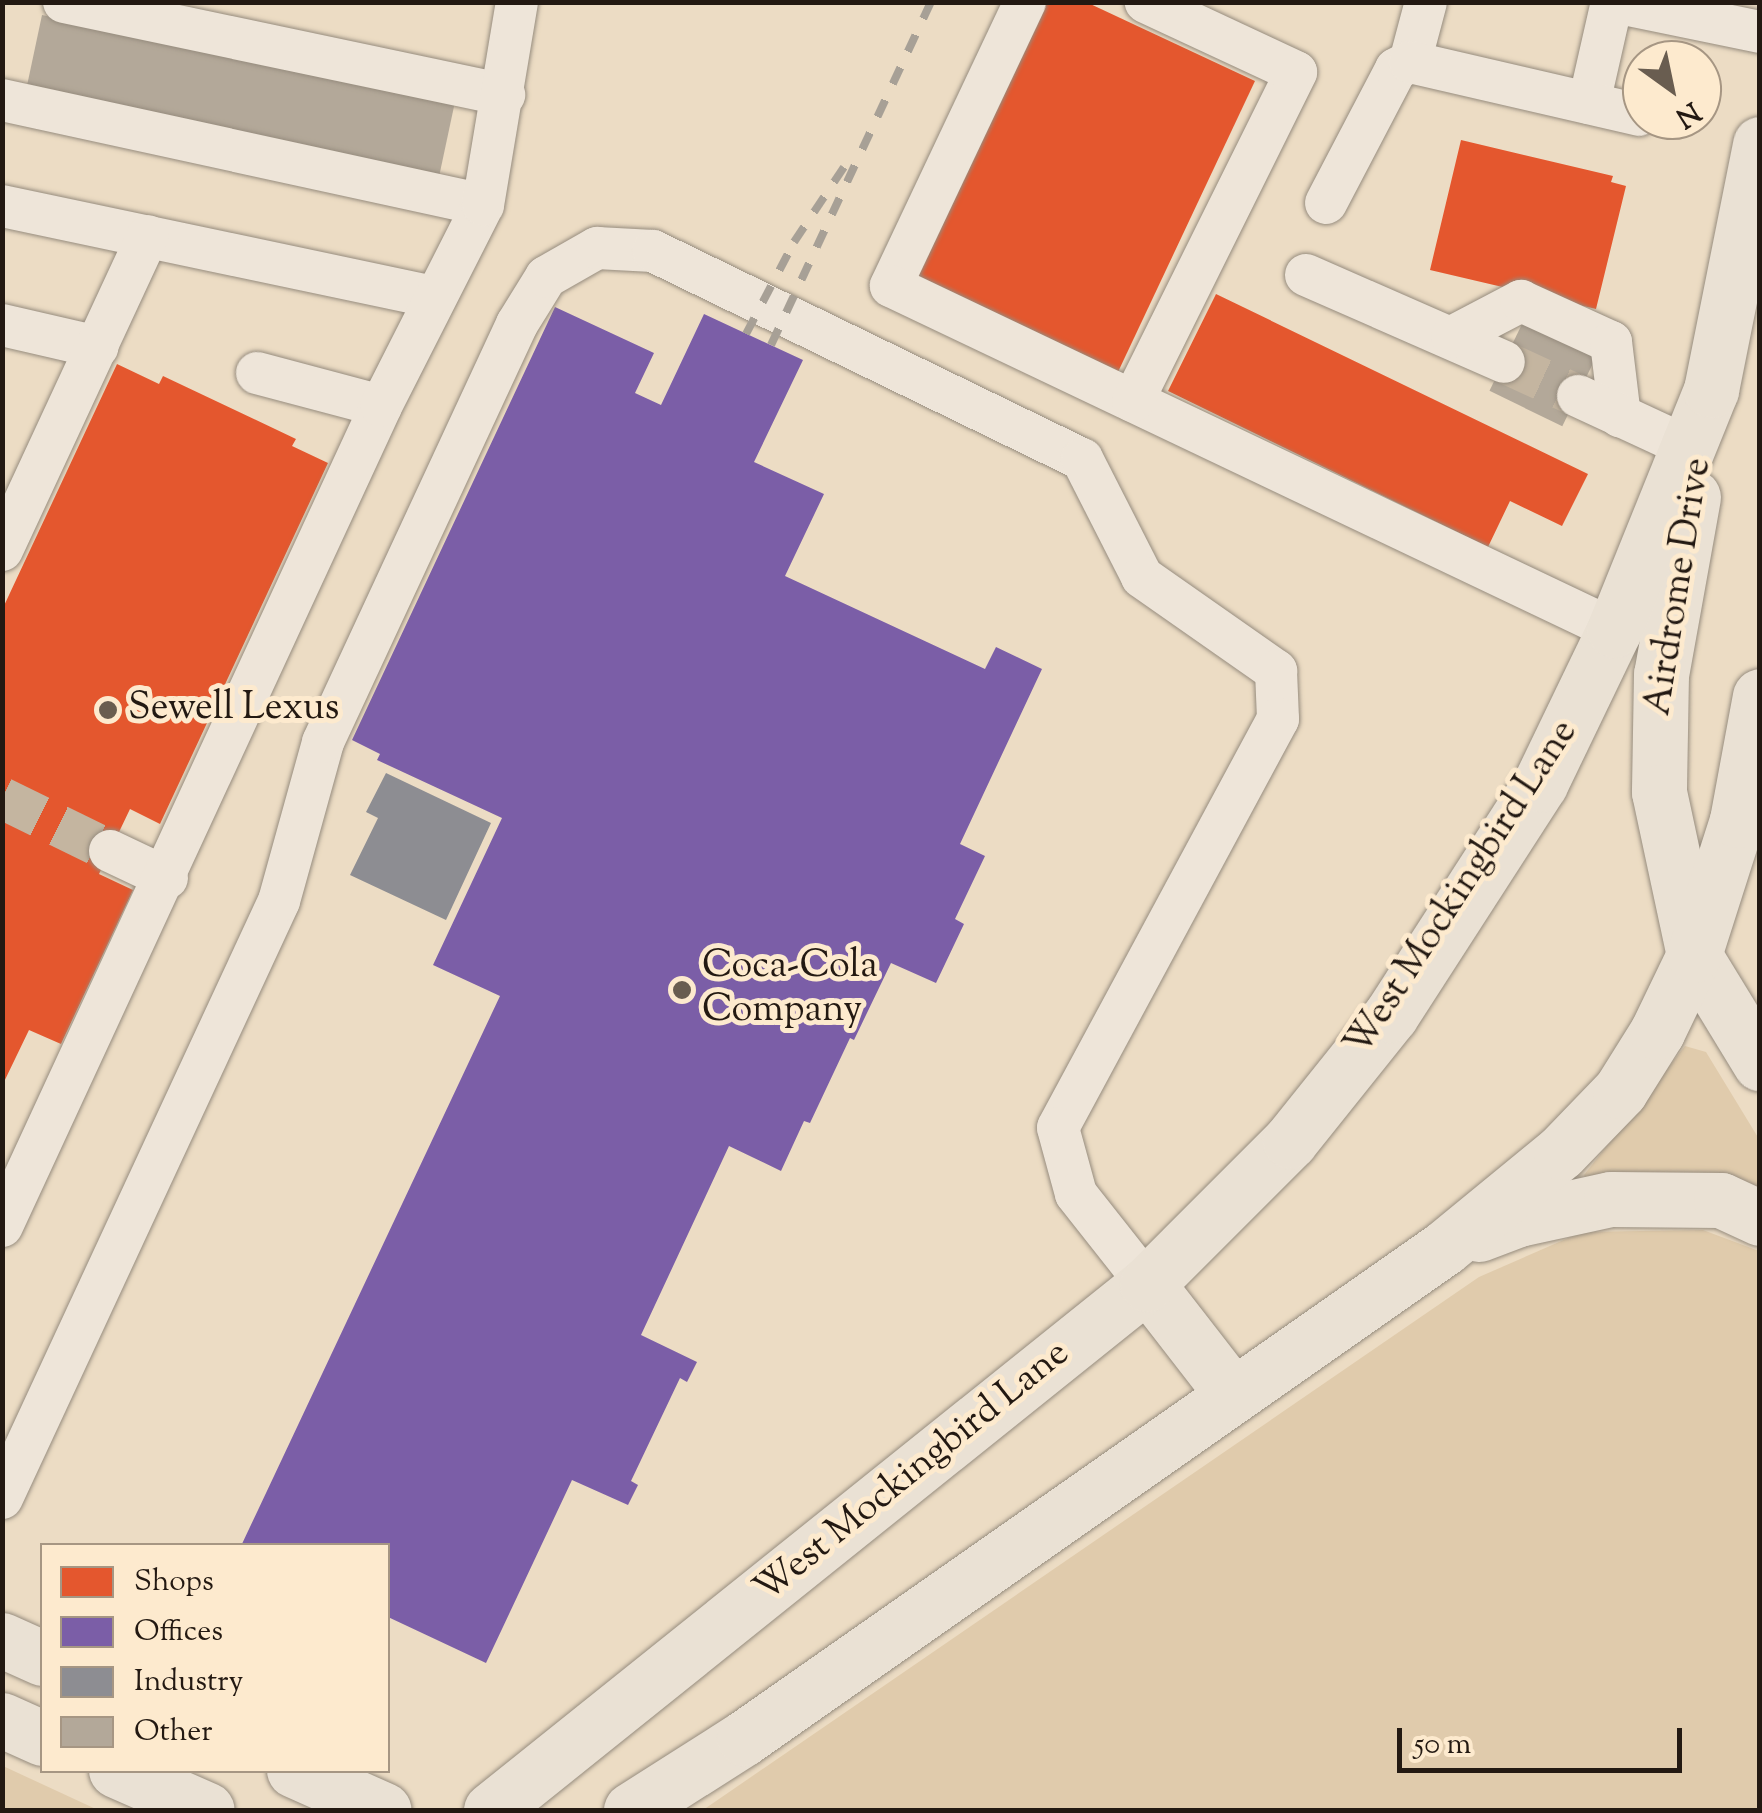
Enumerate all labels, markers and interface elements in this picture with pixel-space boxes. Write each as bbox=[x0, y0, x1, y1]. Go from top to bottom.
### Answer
north arrow bbox=[1622, 40, 1722, 140]
text: N bbox=[1667, 91, 1708, 136]
street label: Airdrome Drive bbox=[1637, 455, 1723, 719]
place label: Sewell Lexus bbox=[128, 687, 339, 733]
marker: Sewell Lexus bbox=[97, 699, 119, 721]
street label: West Mockingbird Lane bbox=[1337, 712, 1589, 1066]
place label: Coca-Cola Company bbox=[702, 945, 878, 1034]
marker: Coca-Cola Company bbox=[671, 979, 693, 1001]
street label: West Mockingbird Lane bbox=[747, 1332, 1079, 1614]
legend bbox=[40, 1543, 390, 1773]
text: Shops bbox=[134, 1561, 214, 1604]
text: Offices bbox=[134, 1611, 223, 1654]
text: Industry bbox=[134, 1661, 243, 1704]
scale bar bbox=[1402, 1708, 1687, 1770]
text: Other bbox=[134, 1711, 212, 1754]
text: 50 m bbox=[1414, 1724, 1471, 1767]

